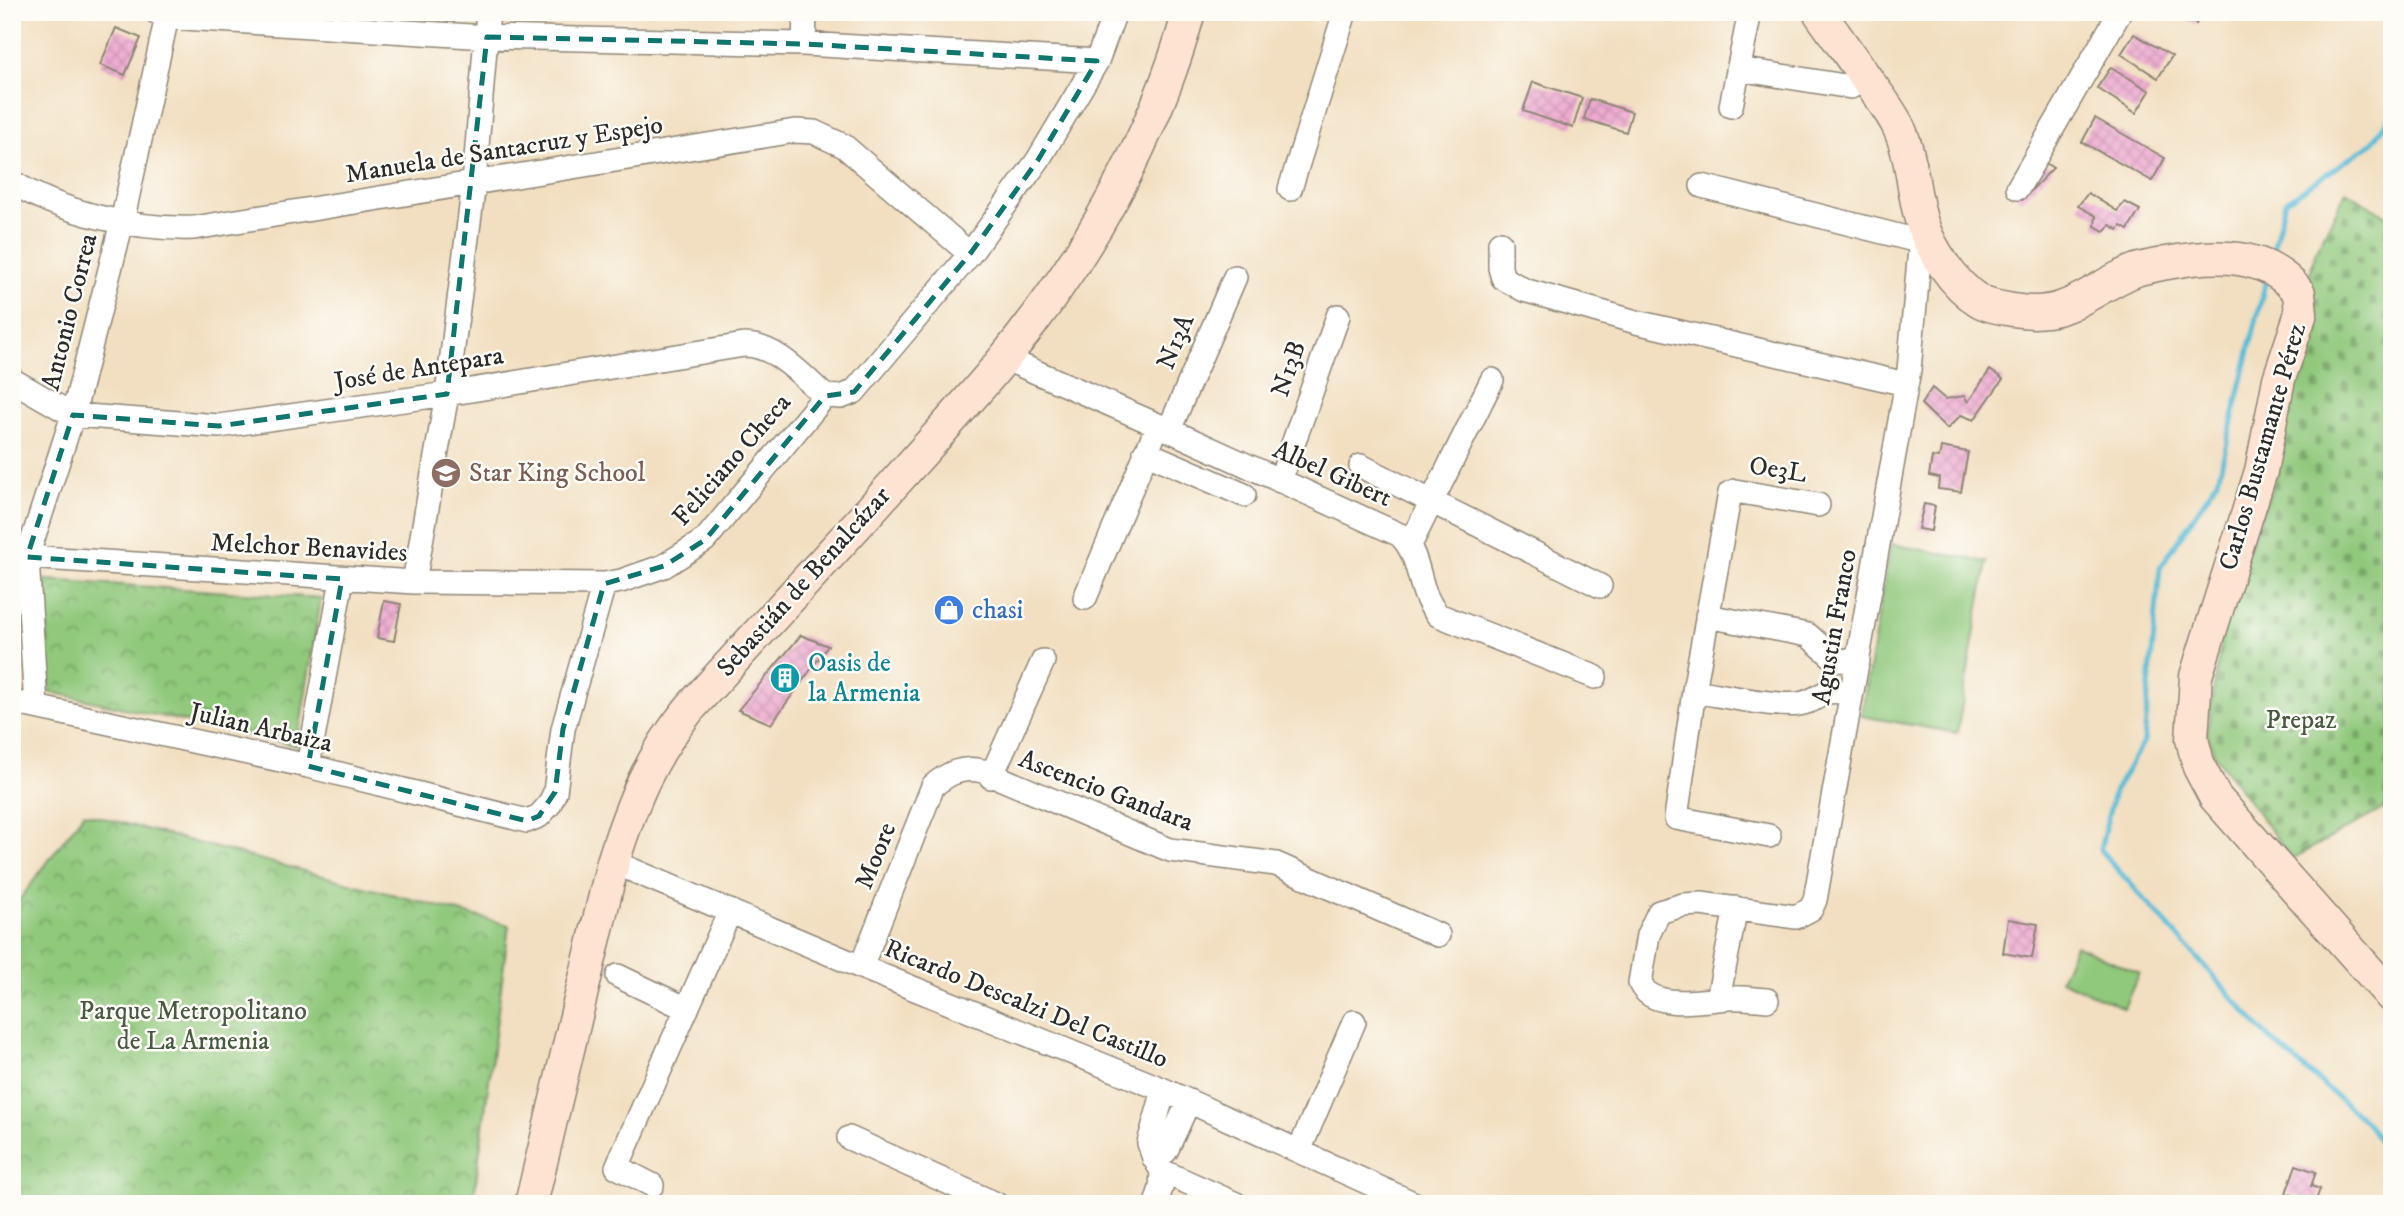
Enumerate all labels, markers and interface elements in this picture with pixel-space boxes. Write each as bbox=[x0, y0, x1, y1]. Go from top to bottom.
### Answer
street label: Manuela de Santacruz y Espejo bbox=[343, 109, 665, 191]
street label: Antonio Correa bbox=[35, 230, 105, 394]
street label: N13A bbox=[1150, 309, 1203, 375]
street label: Carlos Bustamante Pérez bbox=[2212, 320, 2314, 574]
street label: N13B bbox=[1264, 337, 1314, 401]
street label: José de Antepara bbox=[330, 339, 506, 399]
street label: Feliciano Checa bbox=[665, 387, 799, 533]
street label: Albel Gibert bbox=[1267, 433, 1397, 515]
street label: Oe3L bbox=[1747, 449, 1809, 491]
school or university icon: Star King School bbox=[429, 456, 463, 490]
place label: Star King School bbox=[469, 457, 646, 490]
street label: Sebastián de Benalcázar bbox=[710, 480, 898, 684]
street label: Melchor Benavides bbox=[210, 526, 408, 570]
street label: Agustin Franco bbox=[1805, 547, 1865, 707]
shop icon: chasi bbox=[932, 593, 966, 627]
place label: chasi bbox=[972, 594, 1023, 627]
place label: Oasis de la Armenia bbox=[808, 647, 920, 710]
building icon: Oasis de la Armenia bbox=[768, 661, 802, 695]
street label: Julian Arbaiza bbox=[184, 695, 336, 760]
park label: Prepaz bbox=[2266, 704, 2336, 737]
street label: Ascencio Gandara bbox=[1014, 743, 1198, 839]
street label: Moore bbox=[848, 818, 904, 894]
street label: Ricardo Descalzi Del Castillo bbox=[879, 932, 1173, 1076]
park label: Parque Metropolitano de La Armenia bbox=[79, 995, 307, 1058]

